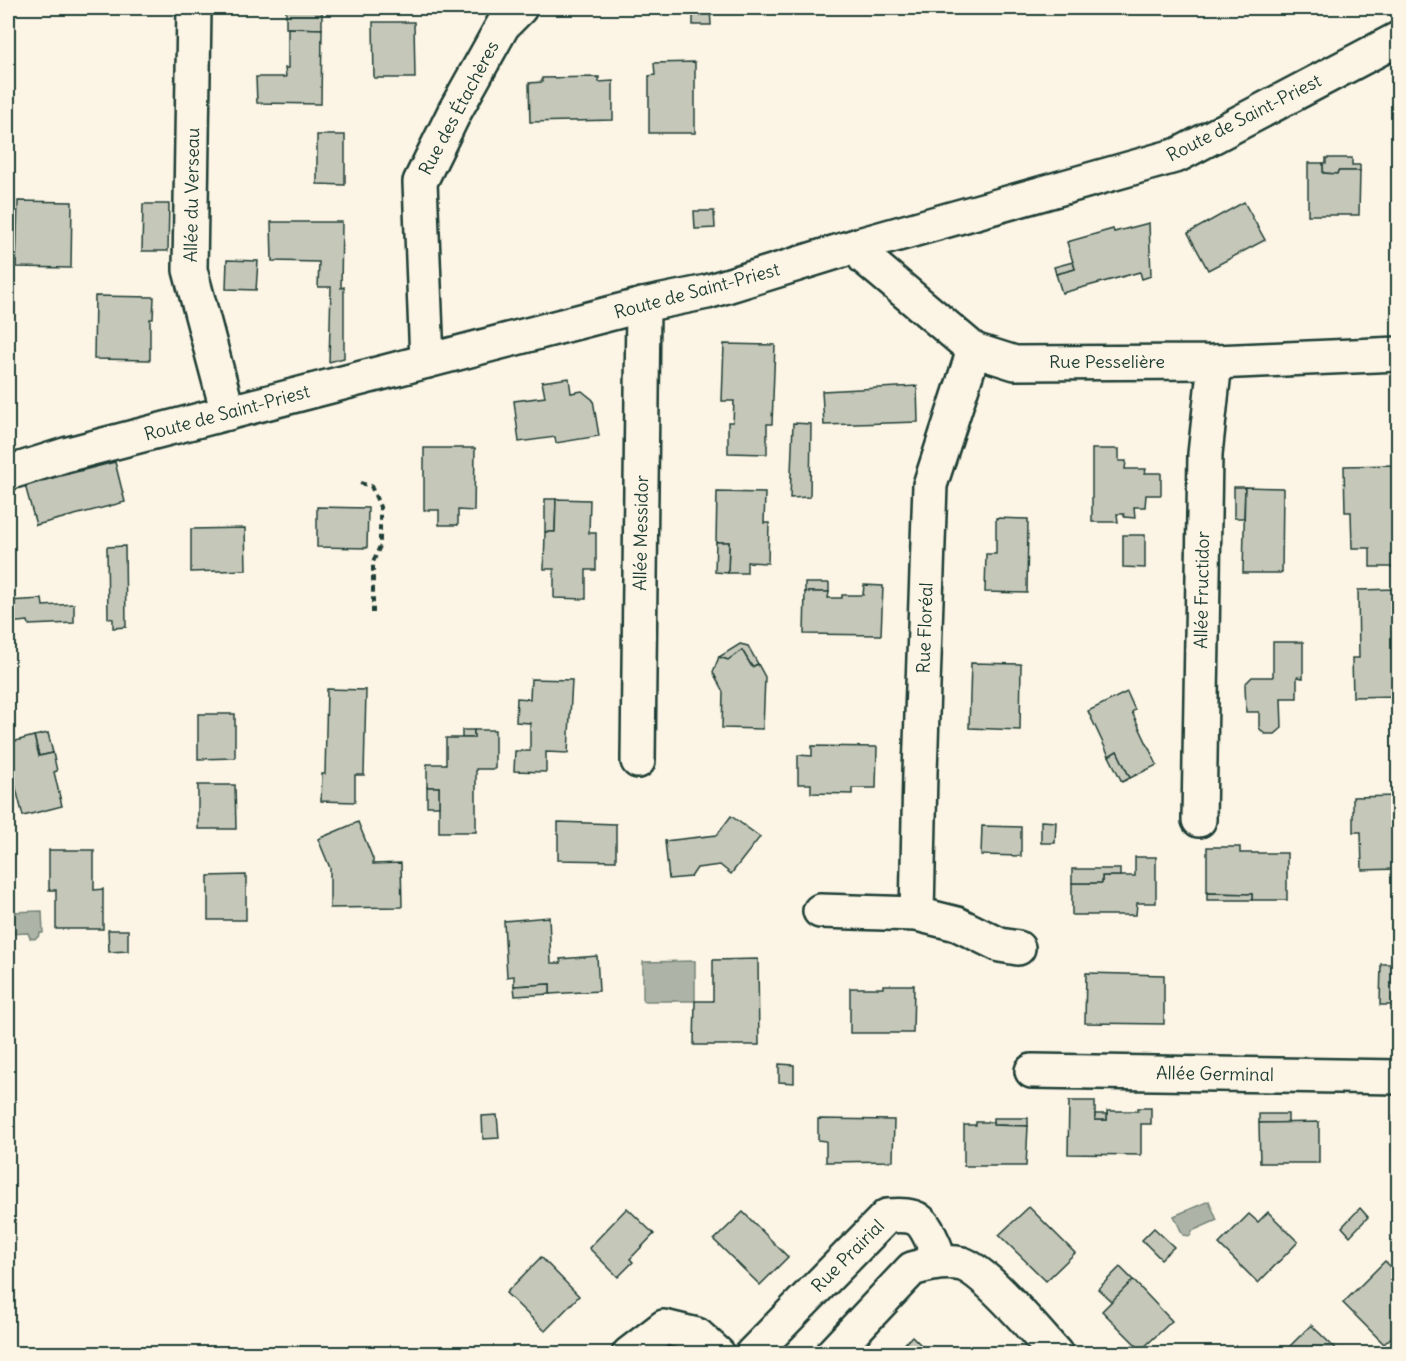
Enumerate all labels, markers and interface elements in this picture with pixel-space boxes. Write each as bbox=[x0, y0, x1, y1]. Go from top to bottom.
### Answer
street label: Rue des Étachères bbox=[413, 37, 504, 179]
street label: Route de Saint-Priest bbox=[1163, 69, 1325, 166]
street label: Allée du Verseau bbox=[179, 127, 204, 263]
street label: Route de Saint-Priest bbox=[612, 257, 782, 324]
street label: Rue Pesselière bbox=[1049, 350, 1165, 373]
street label: Route de Saint-Priest bbox=[142, 379, 312, 446]
street label: Allée Messidor bbox=[628, 474, 653, 591]
street label: Allée Fructidor bbox=[1189, 530, 1214, 649]
street label: Rue Floréal bbox=[911, 582, 938, 674]
street label: Allée Germinal bbox=[1156, 1061, 1274, 1086]
street label: Rue Prairial bbox=[806, 1214, 889, 1297]

